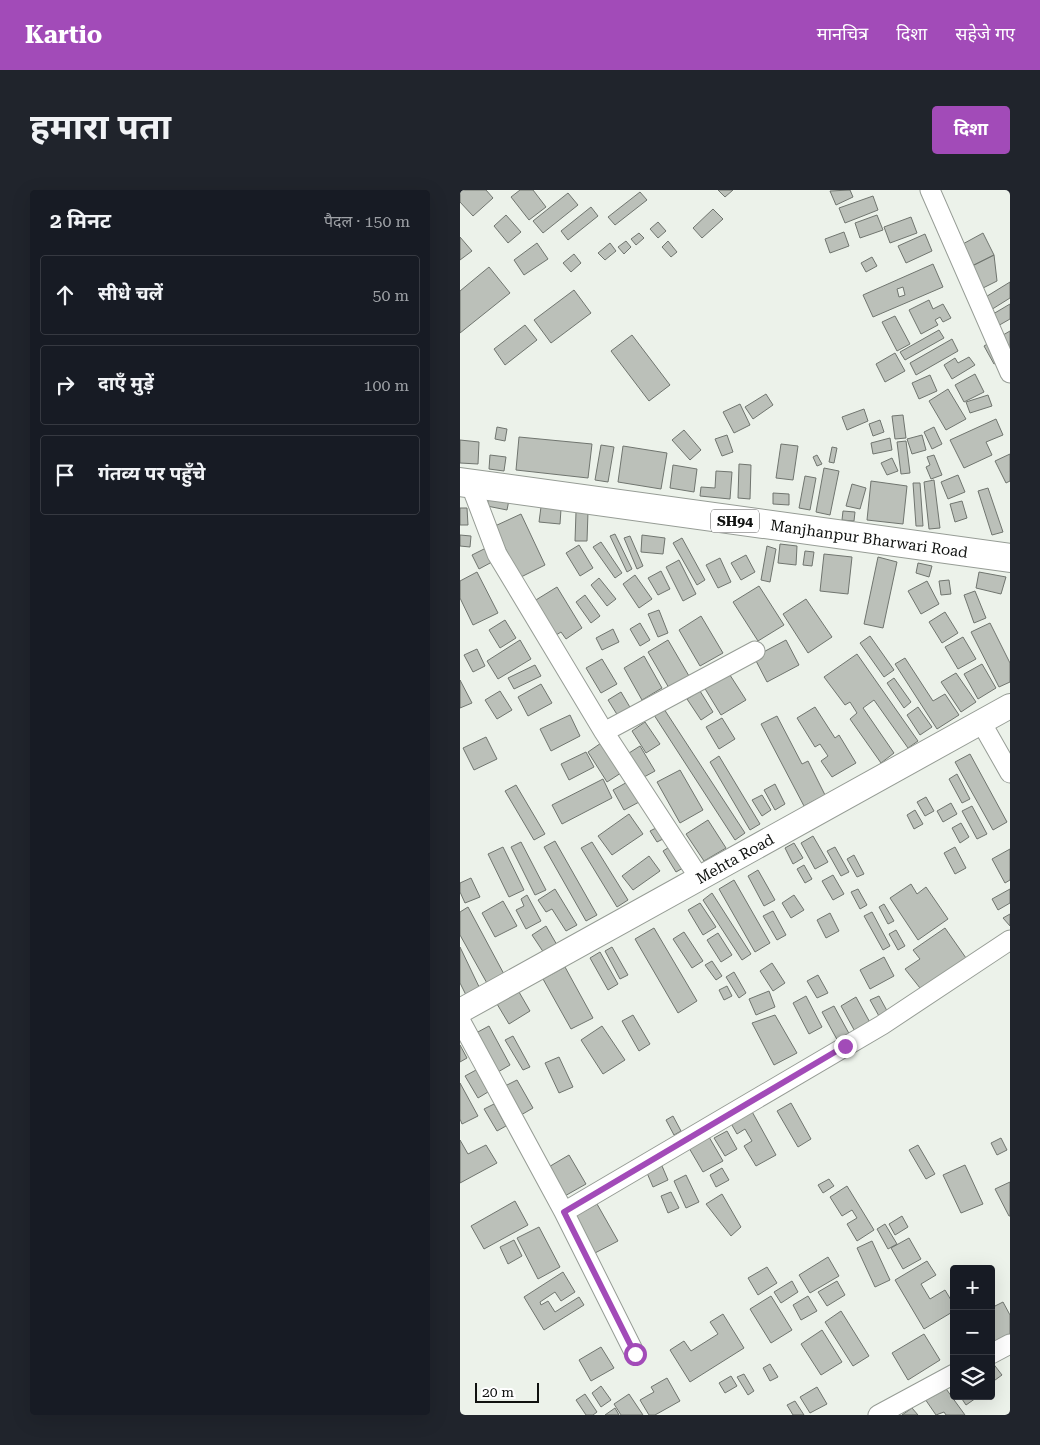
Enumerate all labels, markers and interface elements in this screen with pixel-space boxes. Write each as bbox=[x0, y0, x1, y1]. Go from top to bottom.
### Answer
text: Kartio bbox=[25, 21, 102, 49]
text: मानचित्र bbox=[817, 23, 868, 44]
text: दिशा bbox=[896, 23, 927, 44]
text: सहेजे गए bbox=[955, 23, 1015, 44]
button: दिशा bbox=[932, 106, 1010, 154]
text: हमारा पता bbox=[30, 107, 171, 148]
text: 2 मिनट bbox=[50, 209, 111, 233]
text: पैदल · 150 m bbox=[324, 212, 410, 231]
icon: ahead bbox=[51, 281, 79, 309]
text: सीधे चलें bbox=[98, 282, 163, 305]
text: 50 m bbox=[372, 286, 409, 305]
icon: right bbox=[51, 371, 79, 399]
text: दाएँ मुड़ें bbox=[98, 372, 154, 395]
text: 100 m bbox=[363, 376, 409, 395]
icon: arrive bbox=[51, 461, 79, 489]
text: गंतव्य पर पहुँचे bbox=[98, 462, 205, 485]
road number: SH94 bbox=[711, 510, 759, 532]
street label: Manjhanpur Bharwari Road bbox=[769, 516, 969, 562]
street label: Mehta Road bbox=[693, 830, 777, 888]
route end bbox=[834, 1035, 857, 1058]
map controls bbox=[950, 1265, 995, 1400]
button: + bbox=[950, 1265, 995, 1310]
button: − bbox=[950, 1310, 995, 1355]
route start bbox=[624, 1343, 647, 1366]
button: layers bbox=[950, 1355, 995, 1400]
scale bar bbox=[475, 1380, 539, 1403]
text: 20 m bbox=[482, 1384, 514, 1400]

